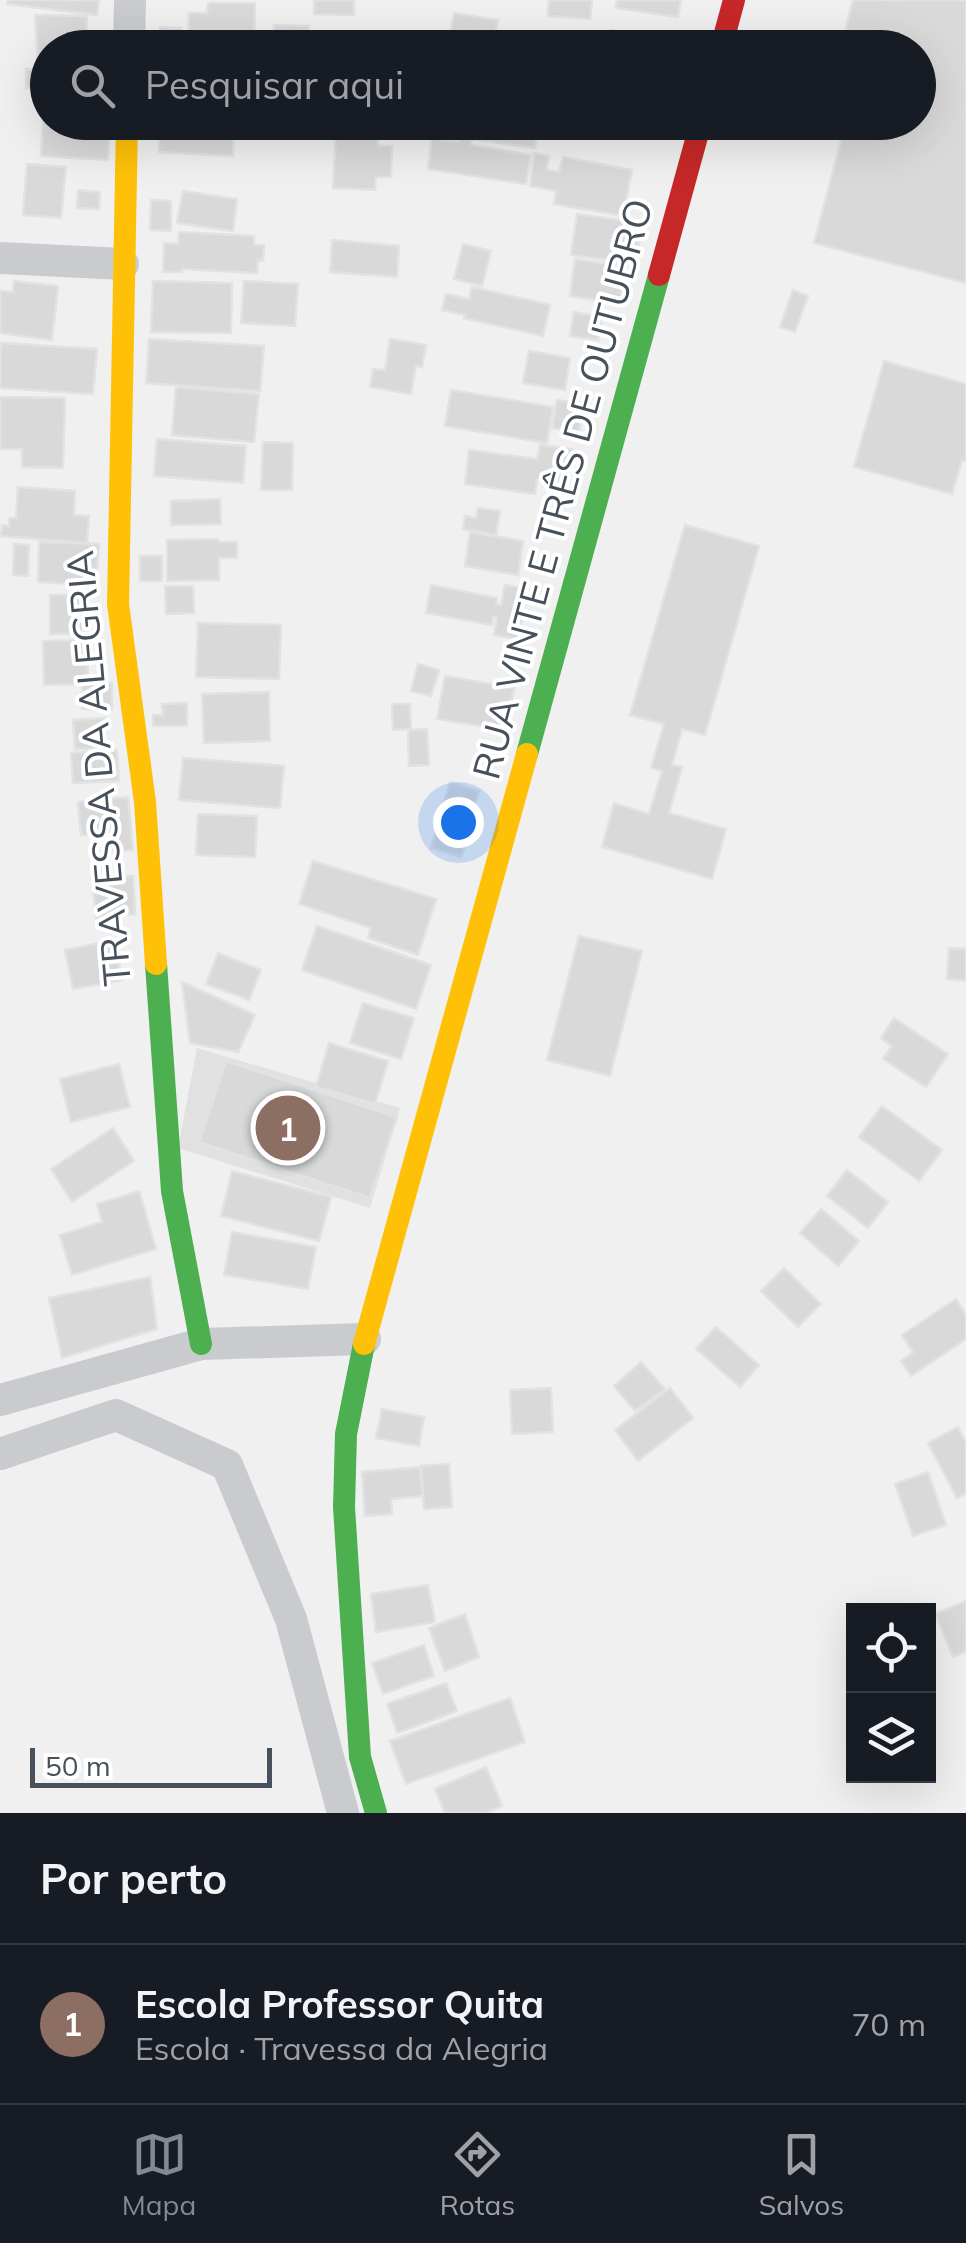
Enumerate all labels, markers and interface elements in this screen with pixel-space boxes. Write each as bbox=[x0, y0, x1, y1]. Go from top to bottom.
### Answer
search box bbox=[30, 30, 936, 140]
icon: search bbox=[65, 58, 120, 113]
text: Pesquisar aqui bbox=[145, 61, 404, 109]
street label: RUA VINTE E TRÊS DE OUTUBRO bbox=[461, 194, 663, 784]
street label: TRAVESSA DA ALEGRIA bbox=[55, 548, 141, 988]
your location bbox=[433, 797, 484, 848]
pin: 1 bbox=[256, 1090, 320, 1166]
map controls bbox=[846, 1603, 936, 1783]
button: locate bbox=[846, 1603, 936, 1693]
button: layers bbox=[846, 1693, 936, 1783]
scale bar bbox=[30, 1743, 272, 1788]
text: 50 m bbox=[45, 1748, 111, 1783]
text: Por perto bbox=[40, 1852, 227, 1905]
text: Escola Professor Quita bbox=[135, 1980, 544, 2028]
text: 1 bbox=[63, 2004, 82, 2044]
text: 70 m bbox=[851, 2004, 926, 2044]
text: Escola · Travessa da Alegria bbox=[135, 2028, 548, 2068]
tab: Mapa bbox=[122, 2127, 196, 2222]
tab: Rotas bbox=[440, 2127, 515, 2222]
tab: Salvos bbox=[759, 2127, 844, 2222]

